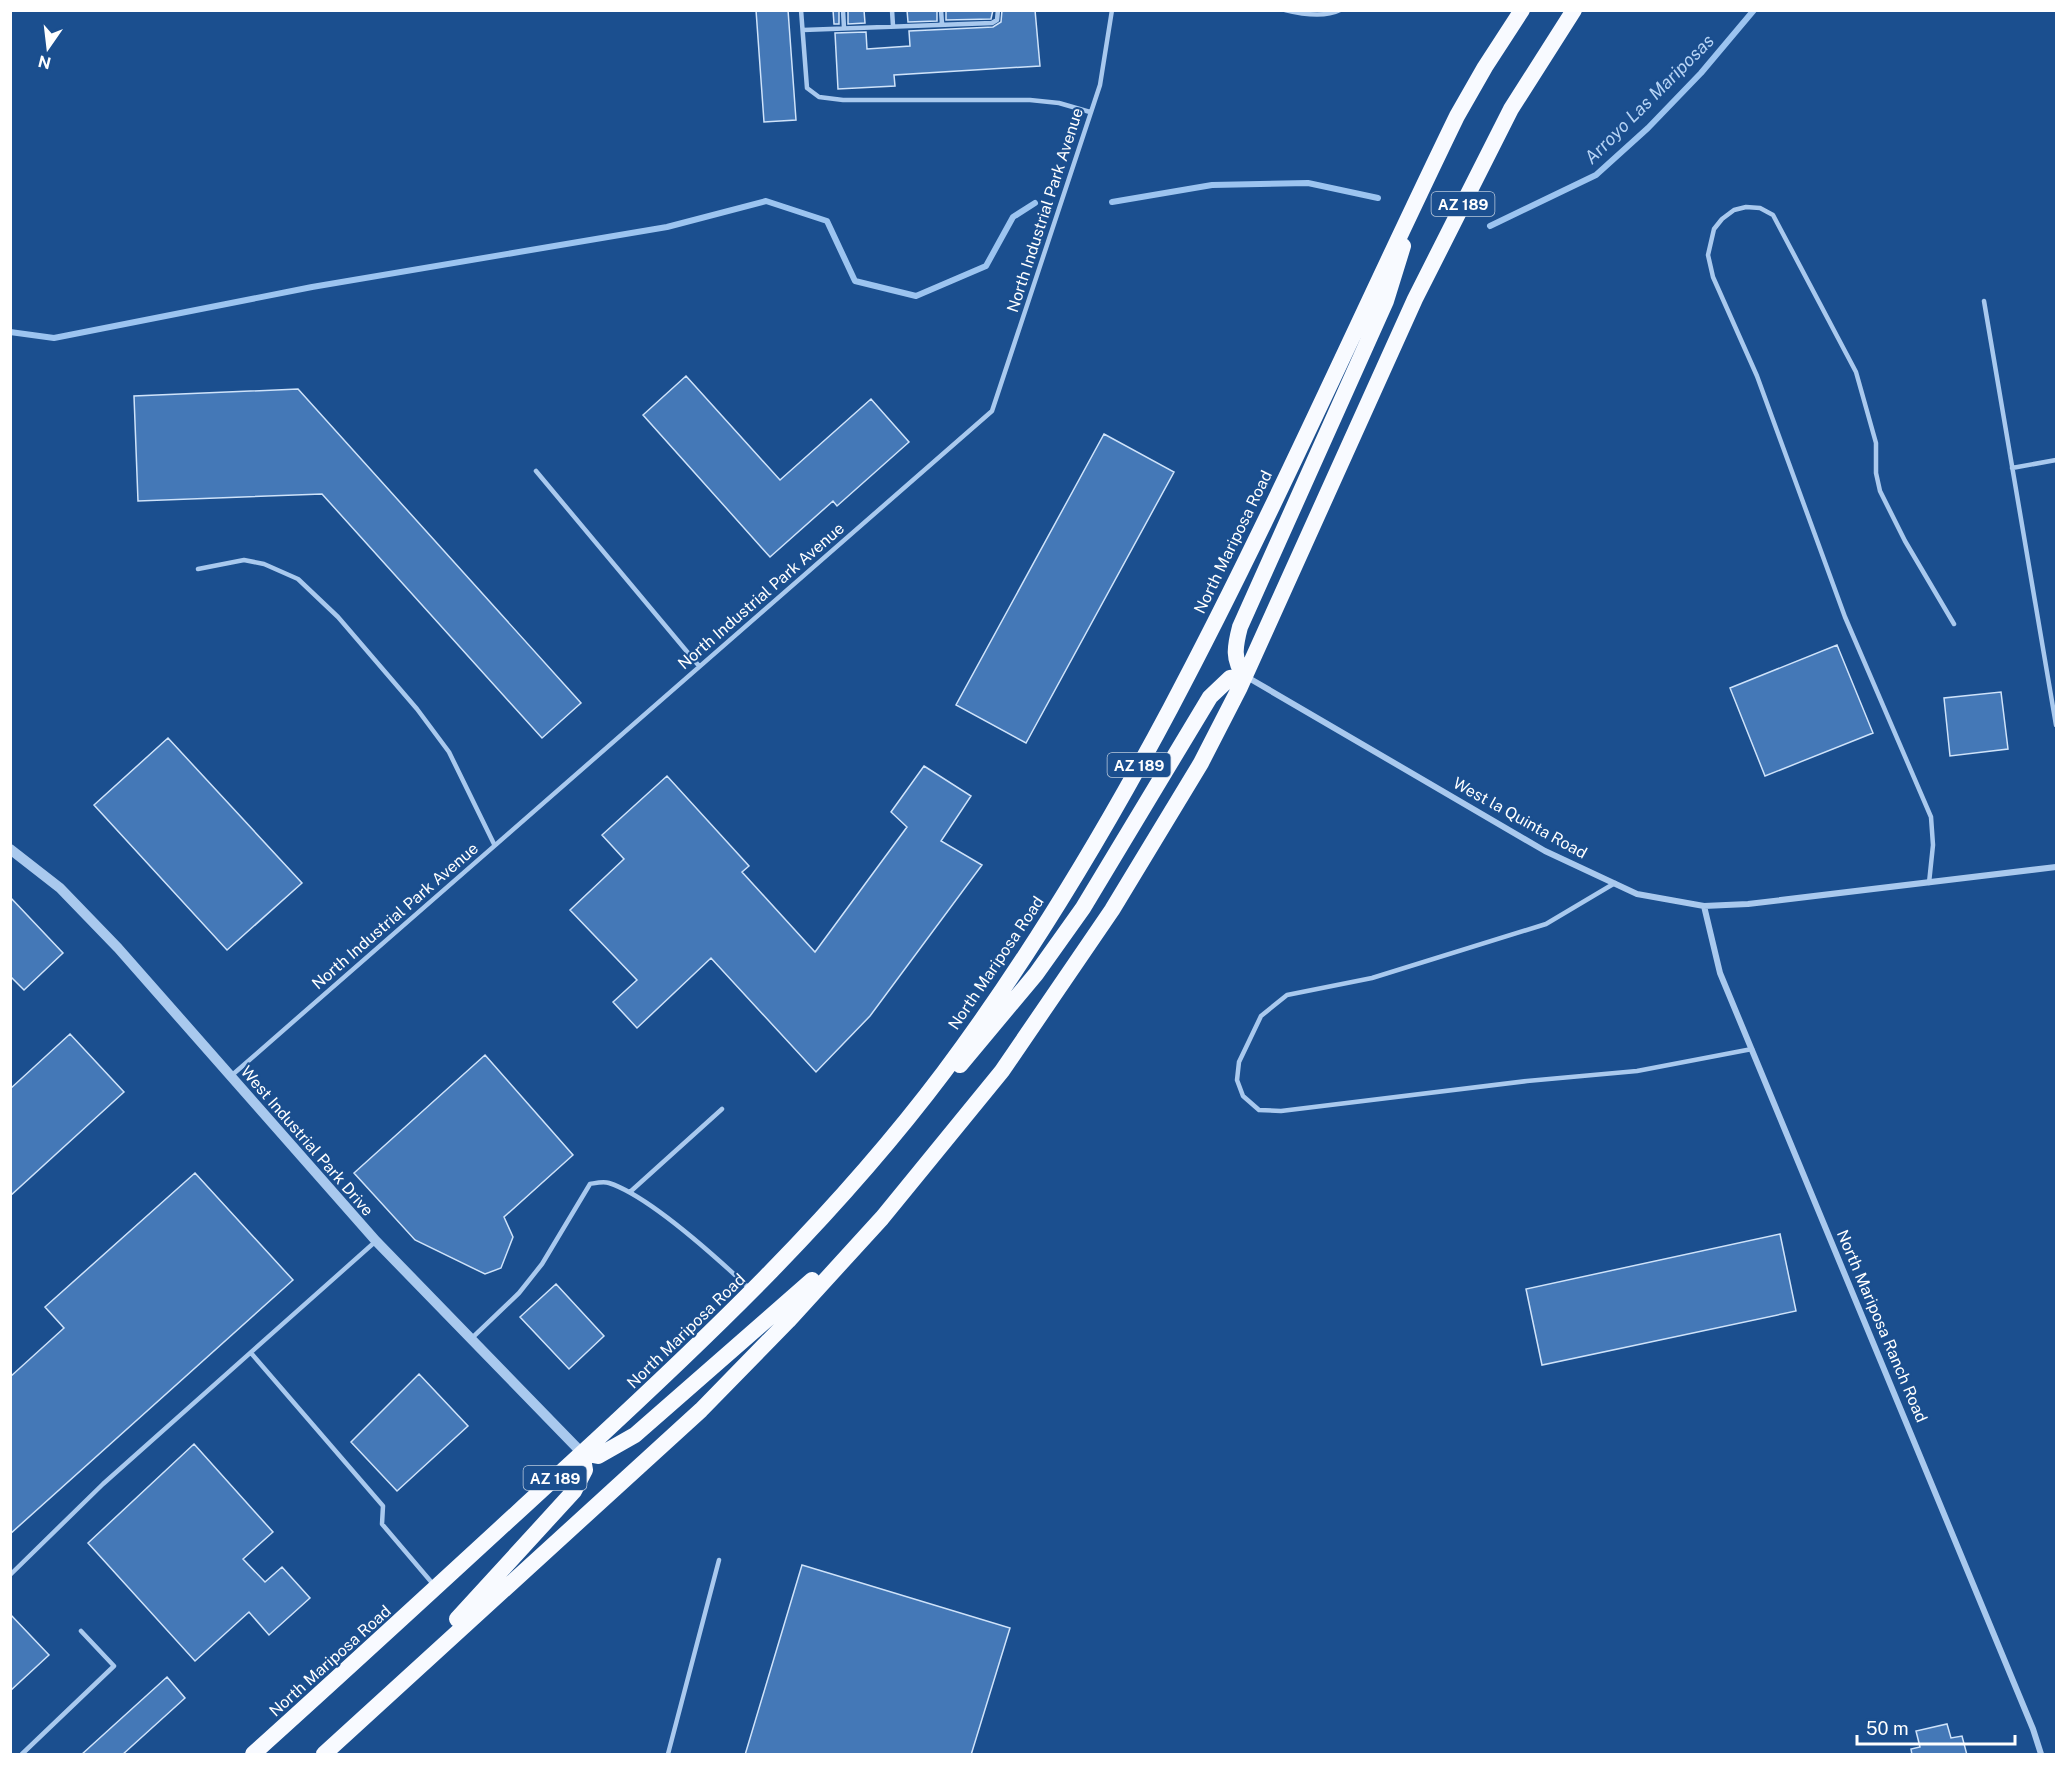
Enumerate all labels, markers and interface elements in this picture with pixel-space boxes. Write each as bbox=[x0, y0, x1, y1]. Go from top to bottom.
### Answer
north arrow bbox=[18, 18, 78, 78]
water label: Arroyo Las Mariposas bbox=[1580, 30, 1718, 168]
text: N bbox=[36, 51, 53, 73]
street label: North Industrial Park Avenue bbox=[1003, 105, 1087, 315]
road number: AZ 189 bbox=[1432, 192, 1494, 216]
street label: North Mariposa Road bbox=[1190, 467, 1276, 617]
street label: North Industrial Park Avenue bbox=[674, 519, 848, 673]
road number: AZ 189 bbox=[1108, 753, 1170, 777]
street label: West la Quinta Road bbox=[1450, 773, 1590, 863]
street label: North Industrial Park Avenue bbox=[308, 839, 482, 993]
street label: North Mariposa Road bbox=[944, 893, 1048, 1033]
street label: West Industrial Park Drive bbox=[237, 1062, 377, 1220]
street label: North Mariposa Ranch Road bbox=[1833, 1227, 1931, 1425]
street label: North Mariposa Road bbox=[623, 1270, 749, 1392]
road number: AZ 189 bbox=[524, 1466, 586, 1490]
street label: North Mariposa Road bbox=[265, 1601, 395, 1721]
scale bar bbox=[1857, 1708, 2014, 1746]
text: 50 m bbox=[1866, 1718, 1909, 1739]

